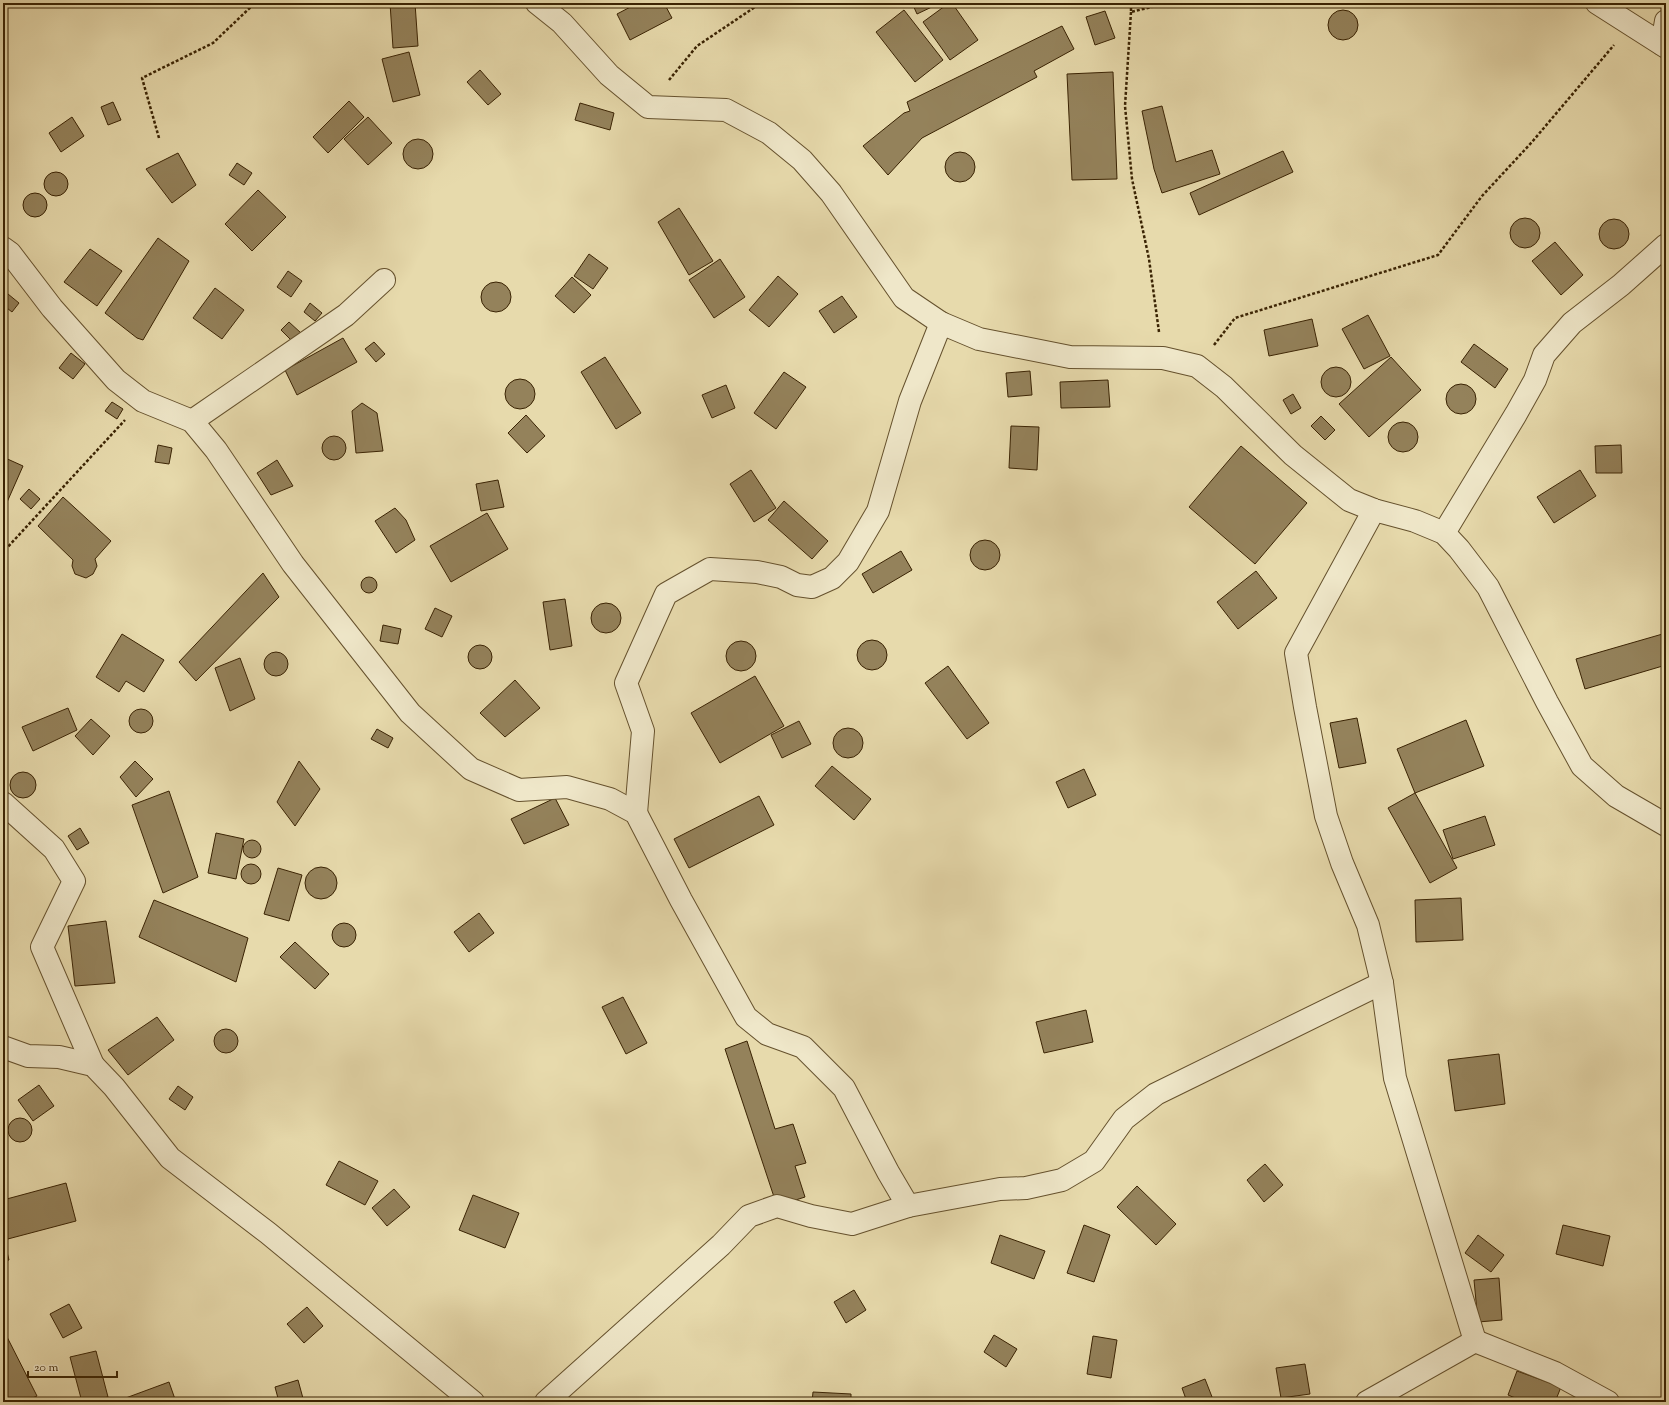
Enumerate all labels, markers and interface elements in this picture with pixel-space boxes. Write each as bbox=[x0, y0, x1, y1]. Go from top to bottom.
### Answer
scale bar bbox=[28, 1353, 117, 1379]
text: 20 m bbox=[34, 1359, 59, 1377]

